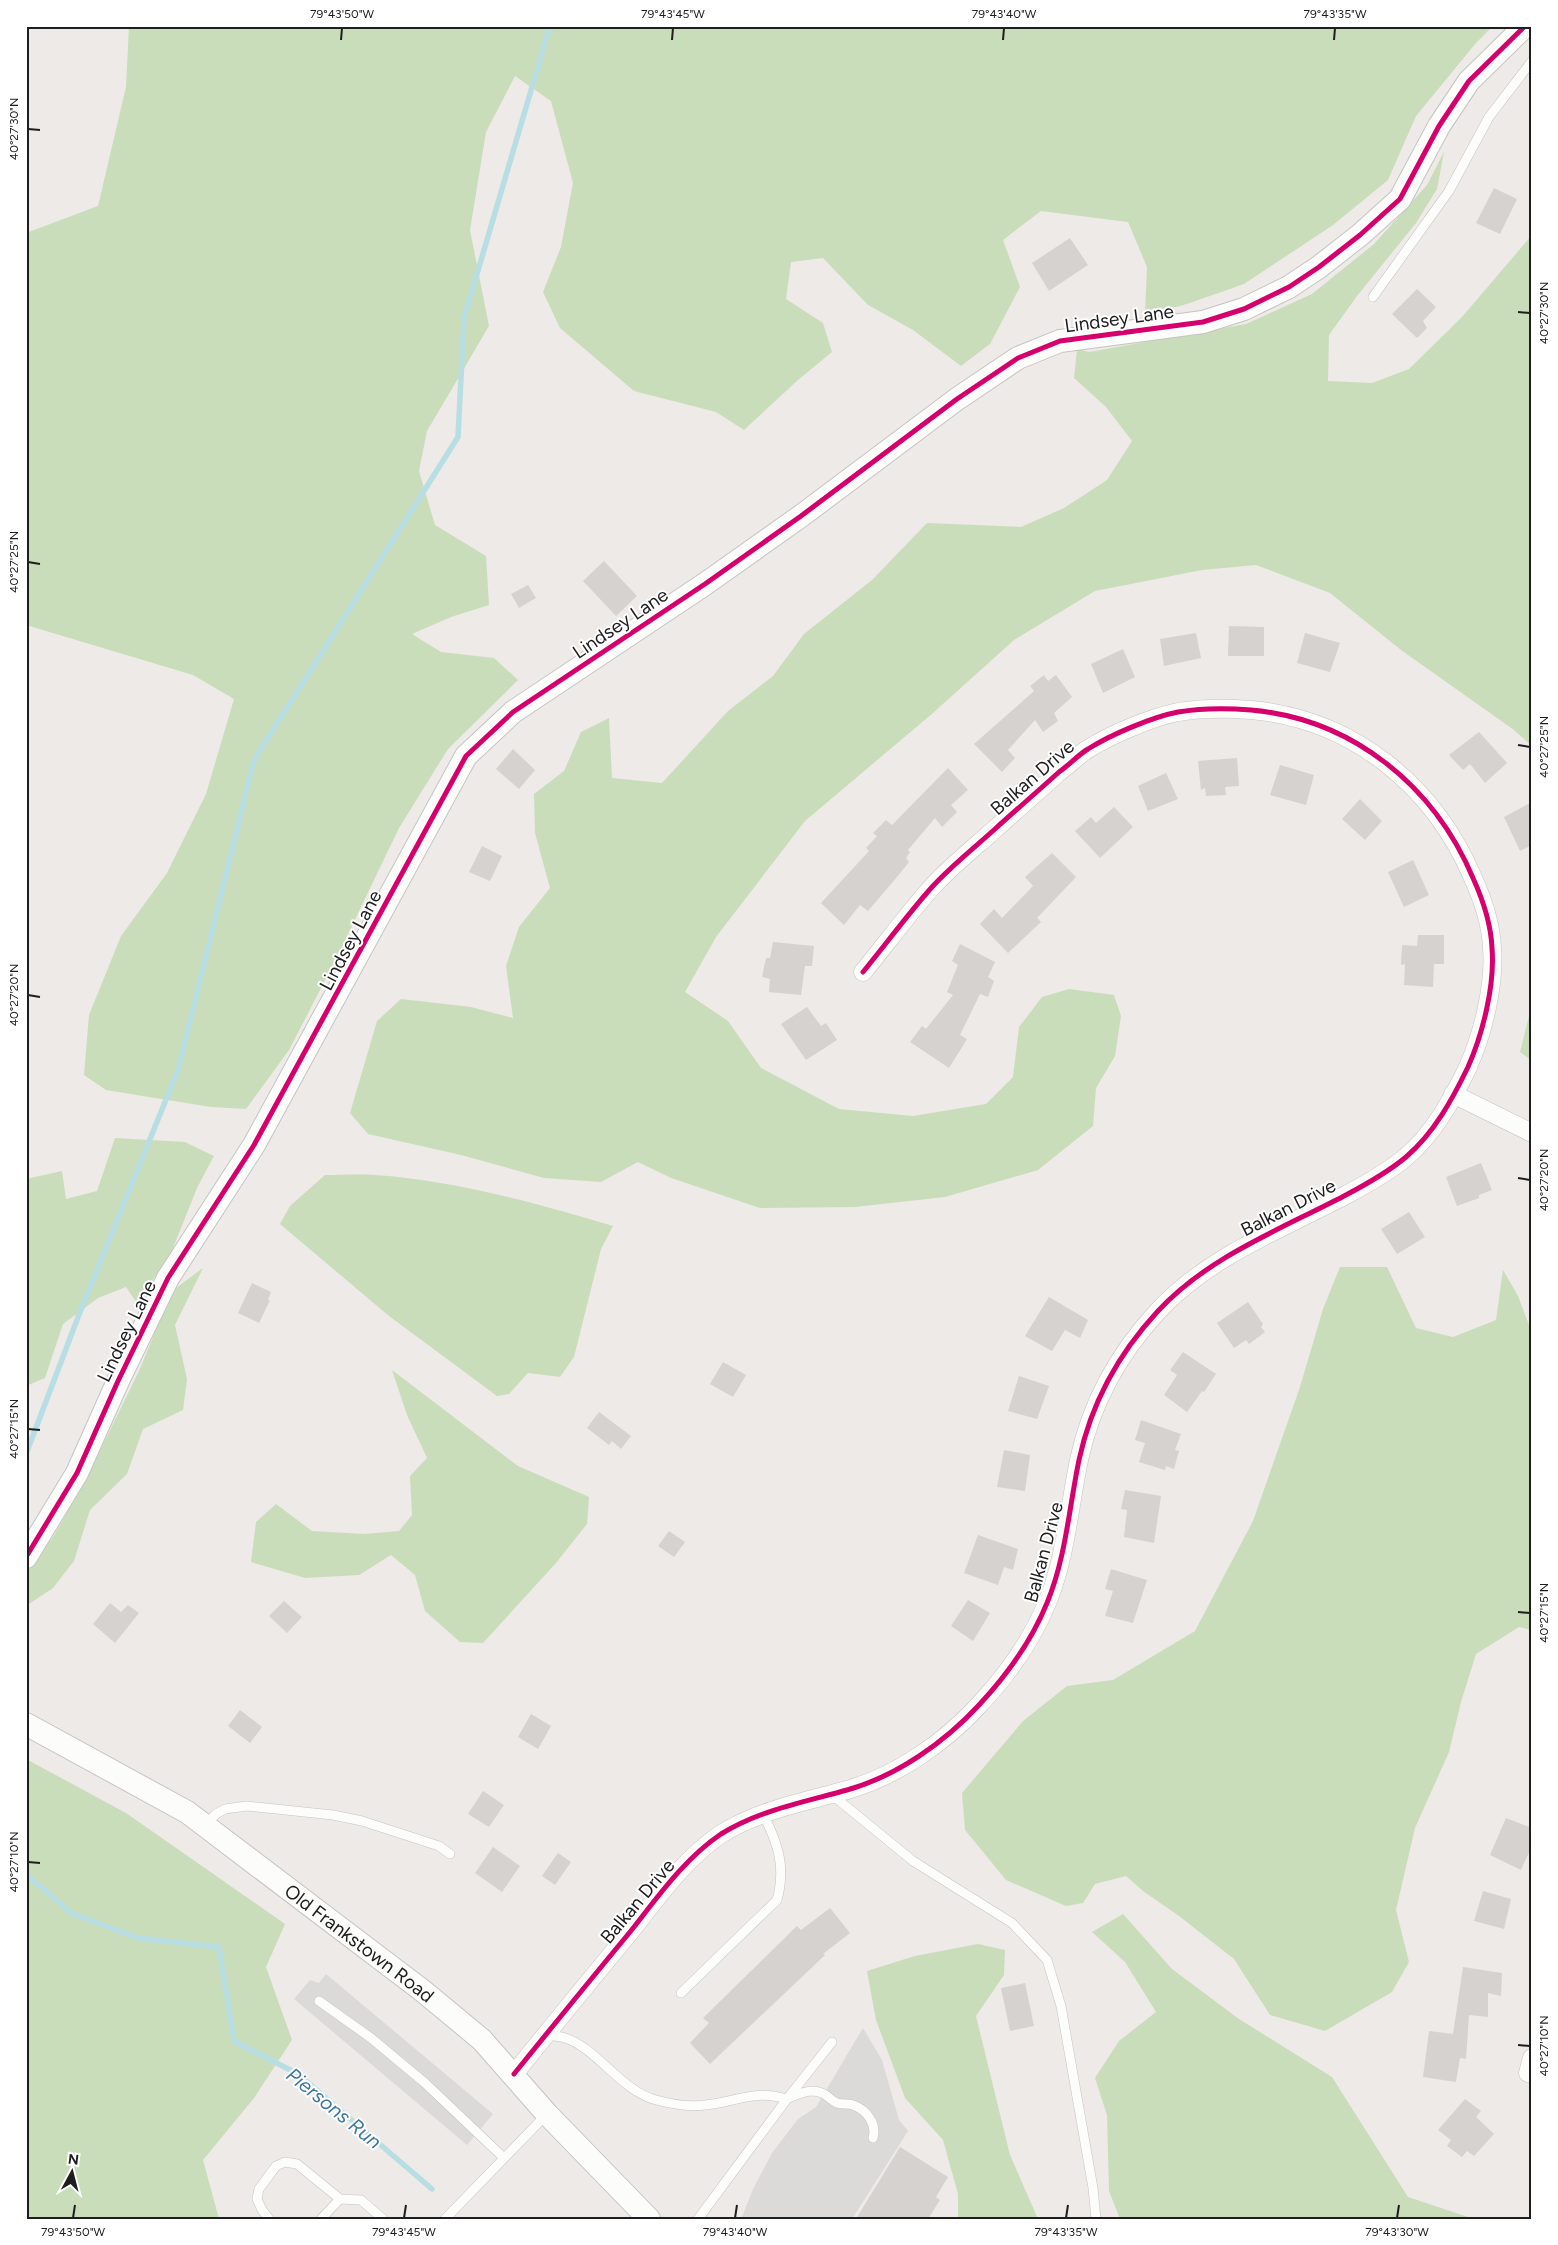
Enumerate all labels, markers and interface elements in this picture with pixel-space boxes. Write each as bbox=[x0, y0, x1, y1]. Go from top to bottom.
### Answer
text: 79°43'50"W bbox=[310, 7, 374, 21]
text: 79°43'45"W bbox=[641, 7, 705, 21]
text: 79°43'40"W bbox=[972, 7, 1037, 21]
text: 79°43'35"W bbox=[1304, 7, 1367, 21]
text: 40°27'30"N bbox=[7, 98, 21, 160]
text: 40°27'30"N bbox=[1537, 282, 1551, 344]
street label: Lindsey Lane bbox=[1063, 299, 1175, 338]
text: 40°27'25"N bbox=[7, 531, 21, 593]
street label: Lindsey Lane bbox=[568, 583, 672, 664]
text: 40°27'25"N bbox=[1537, 716, 1551, 778]
street label: Balkan Drive bbox=[986, 735, 1079, 820]
street label: Lindsey Lane bbox=[314, 886, 386, 994]
text: 40°27'20"N bbox=[7, 964, 21, 1026]
text: 40°27'20"N bbox=[1537, 1149, 1551, 1211]
street label: Balkan Drive bbox=[1237, 1174, 1340, 1241]
street label: Lindsey Lane bbox=[92, 1277, 161, 1386]
text: 40°27'15"N bbox=[7, 1399, 21, 1459]
street label: Balkan Drive bbox=[1019, 1499, 1068, 1605]
text: 40°27'15"N bbox=[1537, 1583, 1551, 1643]
text: 40°27'10"N bbox=[7, 1832, 21, 1892]
street label: Balkan Drive bbox=[595, 1854, 679, 1948]
street label: Old Frankstown Road bbox=[280, 1879, 439, 2007]
text: 40°27'10"N bbox=[1537, 2016, 1551, 2076]
water label: Piersons Run bbox=[282, 2062, 386, 2154]
north arrow bbox=[48, 2148, 98, 2198]
text: N bbox=[67, 2150, 80, 2169]
text: 79°43'50"W bbox=[41, 2225, 105, 2239]
text: 79°43'45"W bbox=[372, 2225, 436, 2239]
text: 79°43'40"W bbox=[703, 2225, 768, 2239]
text: 79°43'35"W bbox=[1035, 2225, 1098, 2239]
text: 79°43'30"W bbox=[1365, 2225, 1429, 2239]

